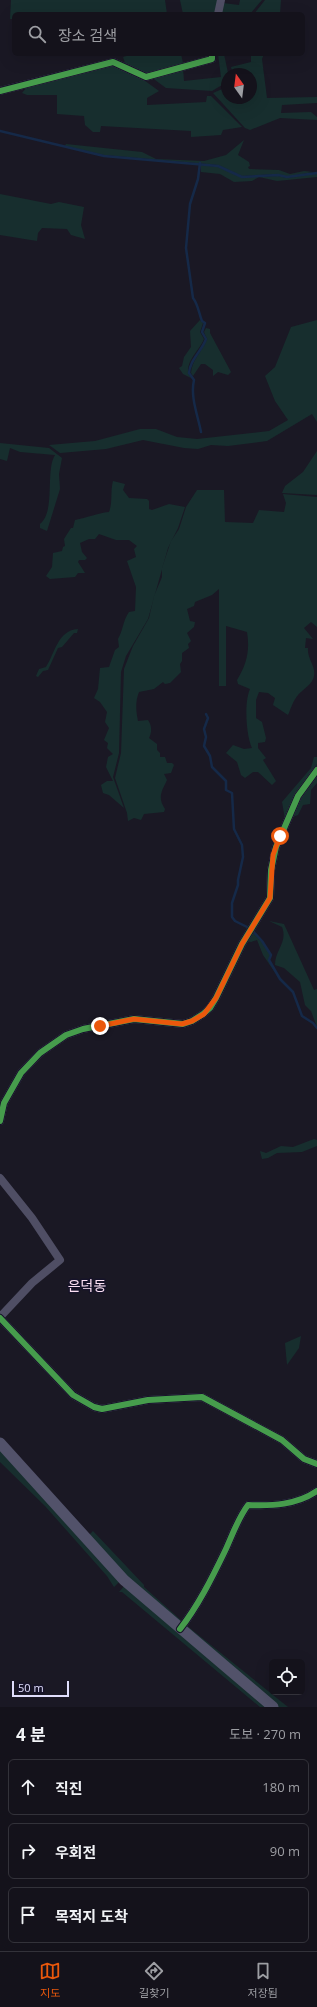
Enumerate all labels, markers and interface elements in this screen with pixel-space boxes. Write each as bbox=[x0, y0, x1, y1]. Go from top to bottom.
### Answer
search box bbox=[12, 12, 305, 56]
icon: search bbox=[26, 23, 48, 45]
text: 장소 검색 bbox=[58, 25, 117, 45]
north arrow bbox=[221, 68, 257, 104]
route start bbox=[271, 827, 289, 845]
route end bbox=[91, 1017, 109, 1035]
district label: 은덕동 bbox=[68, 1276, 106, 1295]
map controls bbox=[269, 1659, 305, 1695]
button: locate bbox=[269, 1659, 305, 1695]
scale bar bbox=[12, 1679, 69, 1698]
text: 50 m bbox=[18, 1680, 44, 1695]
text: 4 분 bbox=[16, 1723, 46, 1746]
text: 도보 · 270 m bbox=[229, 1725, 301, 1743]
icon: ahead bbox=[17, 1776, 39, 1798]
text: 직진 bbox=[55, 1778, 83, 1798]
text: 180 m bbox=[262, 1778, 300, 1796]
icon: right bbox=[17, 1840, 39, 1862]
text: 우회전 bbox=[55, 1842, 96, 1862]
text: 90 m bbox=[270, 1842, 300, 1860]
icon: arrive bbox=[17, 1904, 39, 1926]
text: 목적지 도착 bbox=[55, 1906, 128, 1926]
tab: 지도 bbox=[39, 1960, 61, 2000]
tab: 길찾기 bbox=[139, 1960, 169, 2000]
tab: 저장됨 bbox=[248, 1960, 278, 2000]

